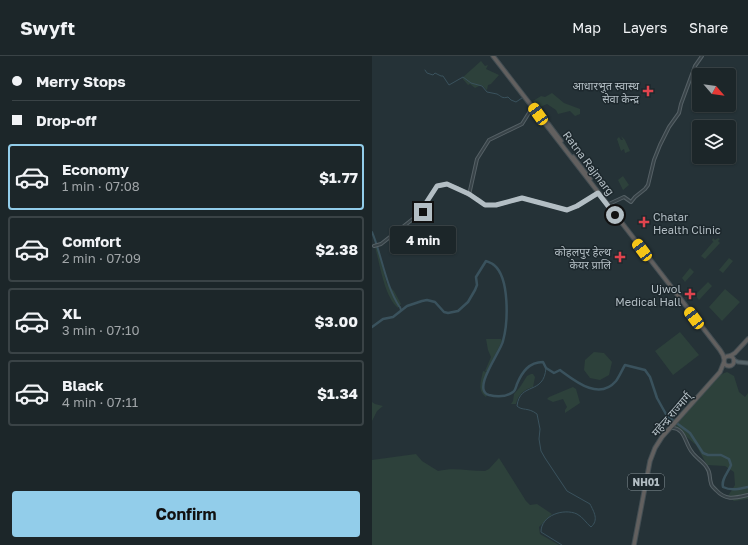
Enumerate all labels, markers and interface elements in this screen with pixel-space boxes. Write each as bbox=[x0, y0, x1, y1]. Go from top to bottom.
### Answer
text: Swyft bbox=[20, 16, 75, 39]
text: Map bbox=[572, 19, 601, 36]
text: Layers bbox=[623, 19, 667, 36]
text: Share bbox=[689, 19, 728, 36]
north arrow bbox=[692, 68, 736, 112]
map controls bbox=[692, 68, 736, 164]
text: Merry Stops bbox=[36, 72, 126, 90]
place label: आधारभुत स्वास्थ सेवा केन्द्र bbox=[573, 79, 640, 105]
marker: आधारभुत स्वास्थ सेवा केन्द्र bbox=[642, 85, 654, 97]
car bbox=[526, 101, 550, 127]
text: Drop-off bbox=[36, 111, 96, 129]
button: layers bbox=[692, 120, 736, 164]
street label: Ratna Rajmarg bbox=[561, 128, 617, 198]
icon: car bbox=[14, 159, 50, 195]
text: Economy bbox=[62, 160, 129, 178]
text: $1.77 bbox=[319, 168, 358, 186]
text: 1 min · 07:08 bbox=[62, 178, 140, 194]
route end bbox=[414, 203, 432, 221]
route start bbox=[606, 206, 624, 224]
place label: Chatar Health Clinic bbox=[653, 210, 721, 236]
marker: Chatar Health Clinic bbox=[638, 216, 650, 228]
callout: 4 min bbox=[390, 226, 456, 254]
icon: car bbox=[14, 231, 50, 267]
text: Comfort bbox=[62, 232, 121, 250]
text: 4 min bbox=[406, 232, 440, 248]
car bbox=[630, 237, 654, 263]
text: $2.38 bbox=[315, 240, 358, 258]
place label: कोहलपुर हेल्थ केयर प्रालि bbox=[555, 245, 612, 271]
text: 2 min · 07:09 bbox=[62, 250, 141, 266]
marker: कोहलपुर हेल्थ केयर प्रालि bbox=[614, 251, 626, 263]
place label: Ujwol Medical Hall bbox=[615, 282, 681, 308]
marker: Ujwol Medical Hall bbox=[684, 288, 696, 300]
icon: car bbox=[14, 303, 50, 339]
text: XL bbox=[62, 304, 81, 322]
car bbox=[682, 305, 706, 331]
text: $3.00 bbox=[314, 312, 358, 330]
text: 3 min · 07:10 bbox=[62, 322, 139, 338]
icon: car bbox=[14, 375, 50, 411]
text: Black bbox=[62, 376, 104, 394]
text: $1.34 bbox=[317, 384, 358, 402]
street label: महेन्द्र राज्मार्ग् bbox=[648, 388, 696, 439]
text: 4 min · 07:11 bbox=[62, 394, 138, 410]
road number: NH01 bbox=[628, 474, 664, 490]
button: Confirm bbox=[12, 491, 360, 537]

